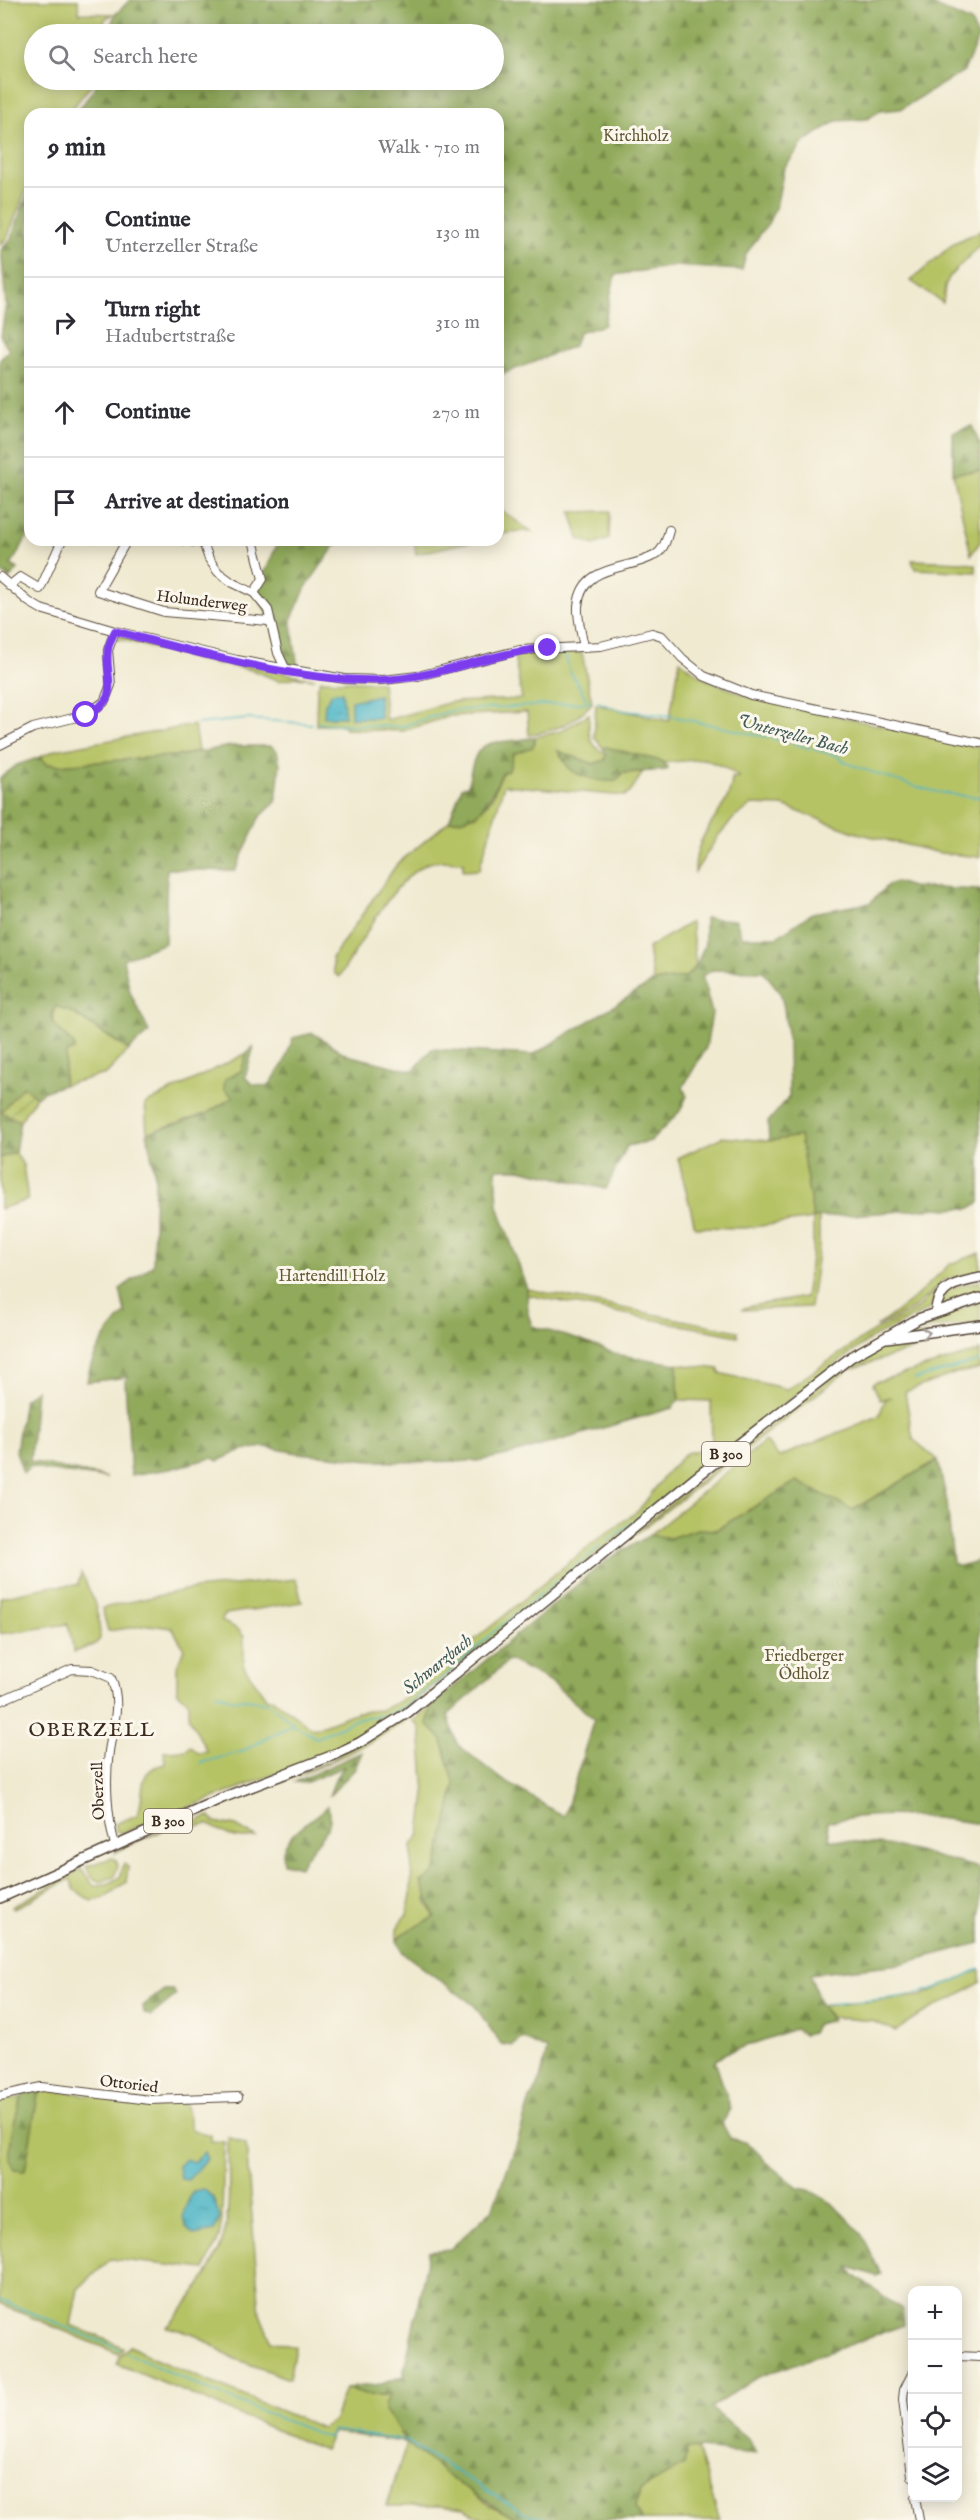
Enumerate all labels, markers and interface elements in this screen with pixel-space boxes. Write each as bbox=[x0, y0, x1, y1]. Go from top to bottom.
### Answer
search box bbox=[24, 24, 504, 90]
icon: search bbox=[45, 41, 78, 74]
text: Search here bbox=[93, 43, 198, 71]
park label: Kirchholz bbox=[603, 127, 669, 147]
text: 9 min bbox=[48, 131, 106, 164]
text: Walk · 710 m bbox=[378, 135, 480, 160]
text: Continue bbox=[105, 206, 191, 234]
icon: ahead bbox=[48, 216, 81, 249]
text: 130 m bbox=[435, 220, 480, 245]
text: Unterzeller Straße bbox=[105, 234, 258, 259]
text: Turn right bbox=[105, 296, 200, 324]
icon: right bbox=[48, 306, 81, 339]
text: 310 m bbox=[436, 310, 480, 335]
text: Hadubertstraße bbox=[105, 324, 235, 349]
icon: ahead bbox=[48, 396, 81, 429]
text: Continue bbox=[105, 398, 191, 426]
text: 270 m bbox=[432, 400, 480, 425]
icon: arrive bbox=[48, 486, 81, 519]
text: Arrive at destination bbox=[105, 488, 289, 516]
street label: Holunderweg bbox=[155, 586, 249, 618]
route end bbox=[534, 634, 560, 660]
route start bbox=[72, 701, 98, 727]
water label: Unterzeller Bach bbox=[735, 710, 851, 761]
park label: Hartendill Holz bbox=[279, 1267, 385, 1287]
one-way arrow bbox=[922, 1328, 931, 1340]
road number: B 300 bbox=[702, 1442, 750, 1466]
water label: Schwarzbach bbox=[398, 1630, 478, 1700]
park label: Friedberger Ödholz bbox=[764, 1647, 844, 1685]
district label: OBERZELL bbox=[29, 1718, 155, 1743]
street label: Oberzell bbox=[88, 1761, 110, 1821]
road number: B 300 bbox=[144, 1809, 192, 1833]
street label: Ottoried bbox=[98, 2071, 160, 2099]
map controls bbox=[908, 2286, 962, 2502]
button: + bbox=[908, 2286, 962, 2340]
button: − bbox=[908, 2340, 962, 2394]
button: locate bbox=[908, 2394, 962, 2448]
button: layers bbox=[908, 2448, 962, 2502]

